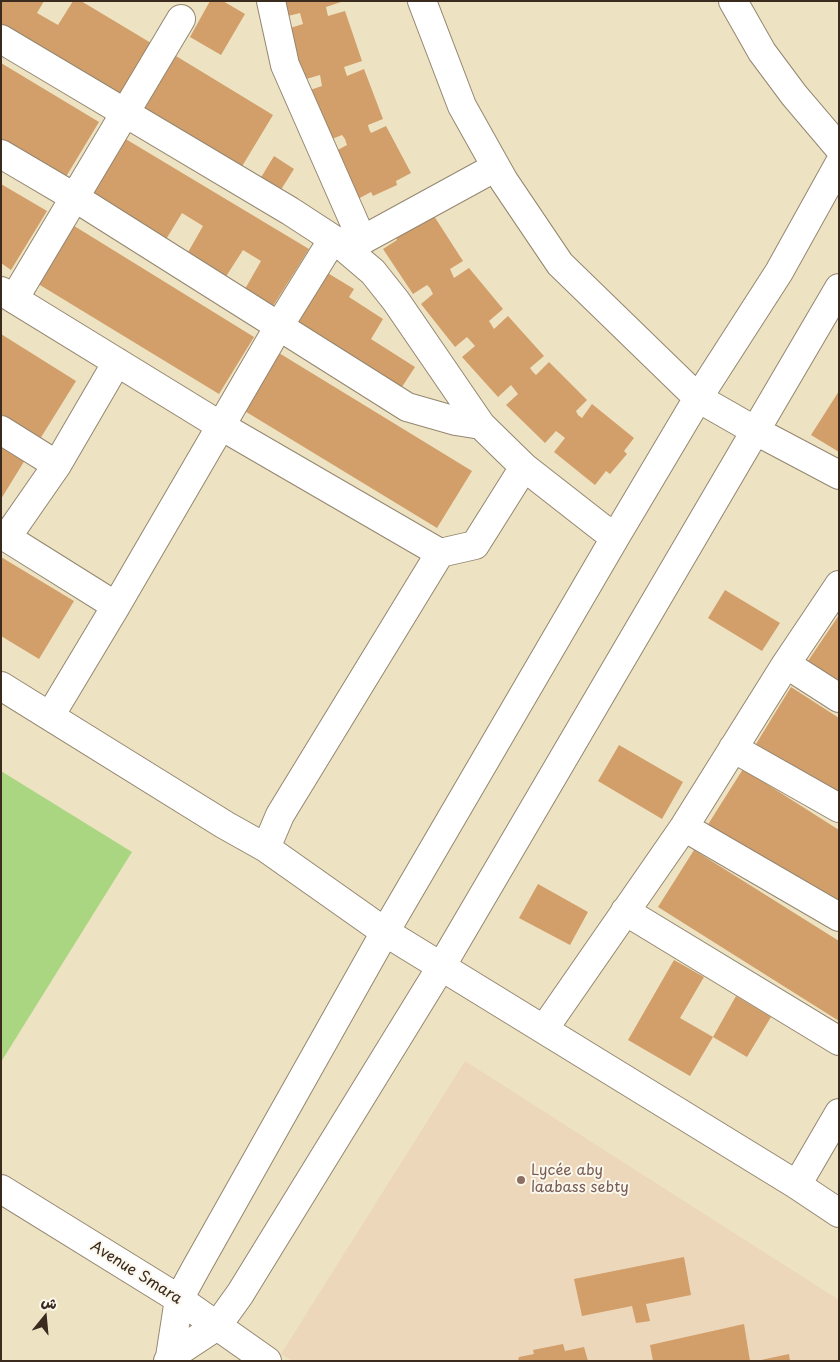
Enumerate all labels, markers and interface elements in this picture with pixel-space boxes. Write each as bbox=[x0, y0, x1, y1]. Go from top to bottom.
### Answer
place label: Lycée aby laabass sebty bbox=[531, 1162, 629, 1197]
marker: Lycée aby laabass sebty bbox=[515, 1174, 527, 1186]
street label: Avenue Smara bbox=[87, 1238, 185, 1308]
text: ش bbox=[39, 1290, 60, 1314]
north arrow bbox=[20, 1292, 70, 1342]

